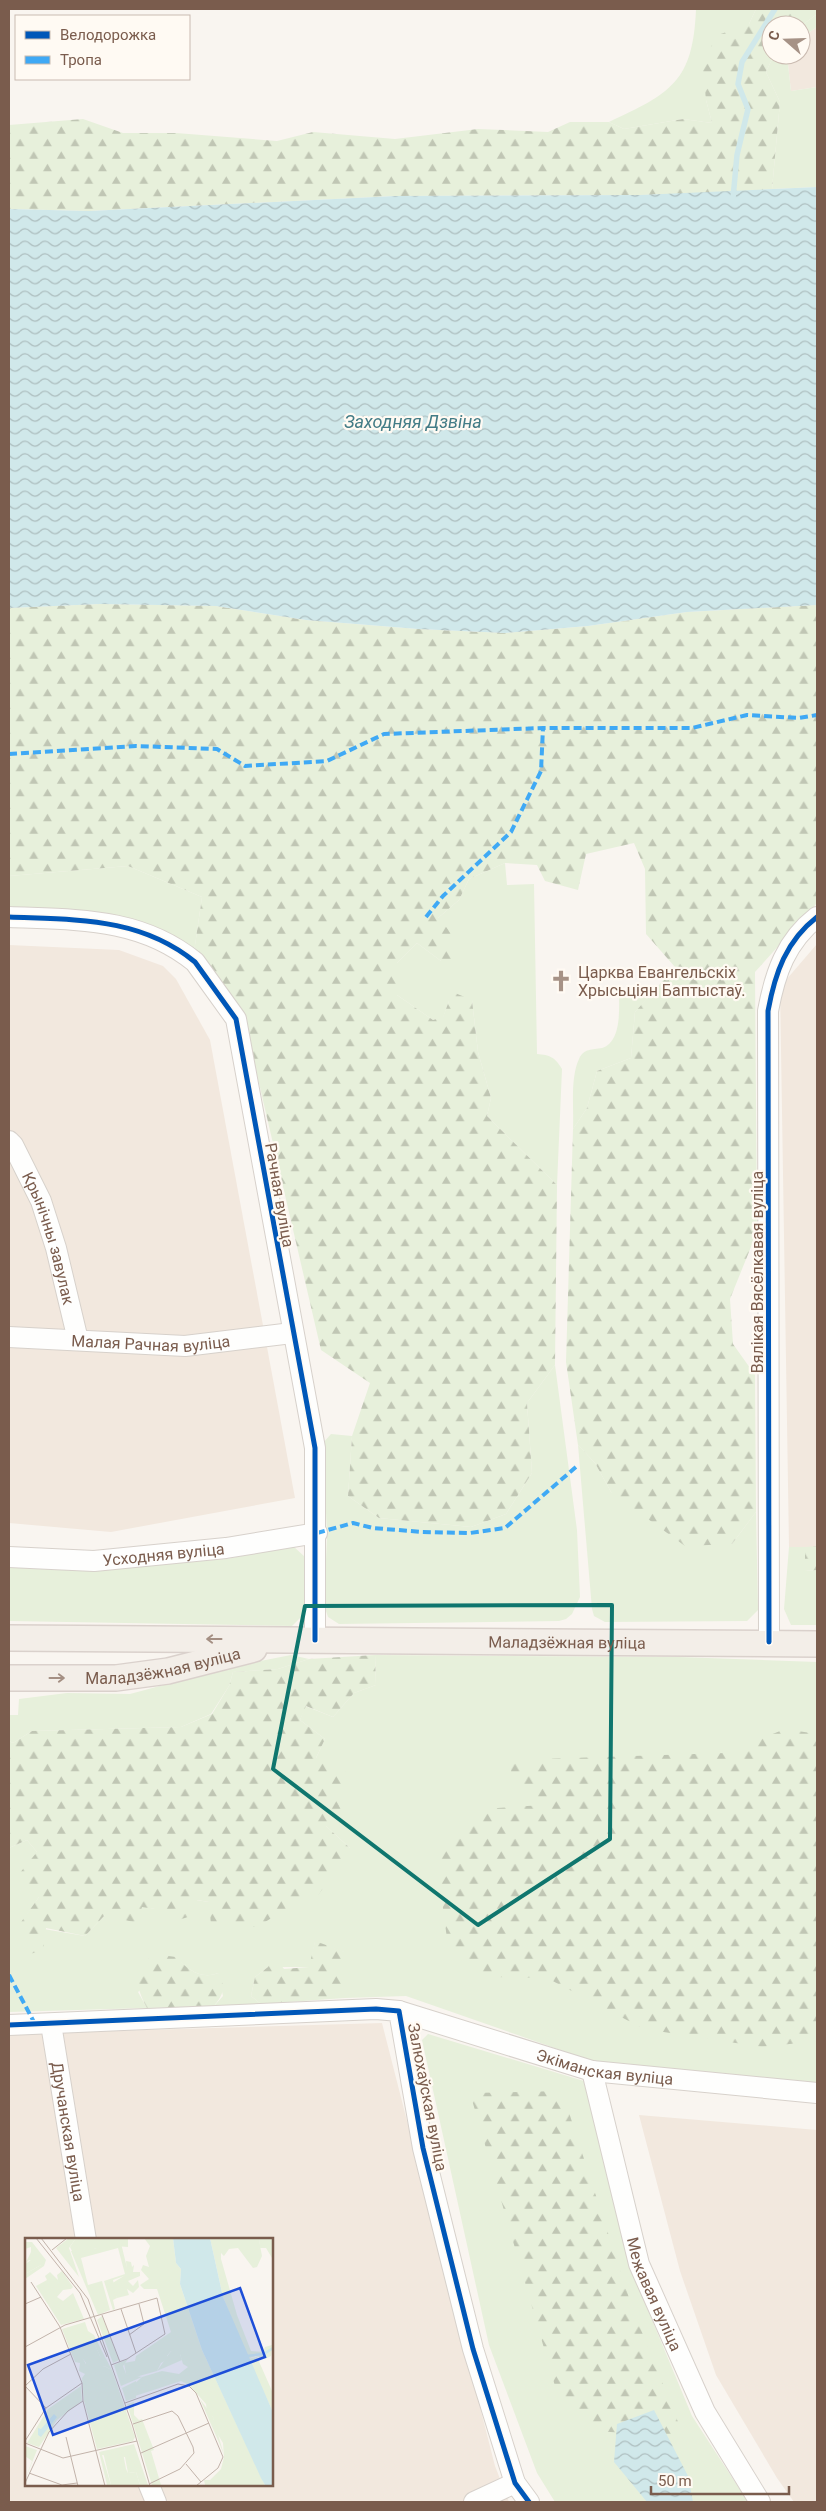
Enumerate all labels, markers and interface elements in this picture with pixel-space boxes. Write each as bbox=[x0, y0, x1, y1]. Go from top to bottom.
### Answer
legend bbox=[15, 15, 190, 80]
north arrow bbox=[761, 15, 811, 65]
text: Велодорожка bbox=[60, 26, 156, 44]
text: С bbox=[765, 29, 783, 43]
text: Тропа bbox=[60, 51, 102, 69]
water label: Заходняя Дзвіна bbox=[344, 411, 482, 432]
place label: Царква Евангельскіх Хрысьціян Баптыстаў. bbox=[578, 963, 745, 1000]
church icon: Царква Евангельскіх Хрысьціян Баптыстаў. bbox=[548, 968, 574, 994]
street label: Рачная вуліца bbox=[261, 1141, 298, 1249]
street label: Крынічны завулак bbox=[18, 1169, 78, 1307]
street label: Вялікая Вясёлкавая вуліца bbox=[748, 1171, 767, 1373]
street label: Малая Рачная вуліца bbox=[71, 1331, 231, 1356]
street label: Усходняя вуліца bbox=[102, 1539, 225, 1570]
street label: Маладзёжная вуліца bbox=[488, 1633, 646, 1653]
one-way arrow bbox=[206, 1634, 222, 1644]
street label: Маладзёжная вуліца bbox=[85, 1644, 242, 1688]
one-way arrow bbox=[49, 1673, 65, 1683]
street label: Залюхаўская вуліца bbox=[404, 2021, 451, 2173]
street label: Экіманская вуліца bbox=[534, 2045, 674, 2089]
street label: Дручанская вуліца bbox=[47, 2060, 89, 2203]
street label: Межавая вуліца bbox=[623, 2235, 686, 2354]
inset map bbox=[25, 2238, 272, 2486]
scale bar bbox=[651, 2464, 788, 2496]
text: 50 m bbox=[658, 2472, 692, 2490]

